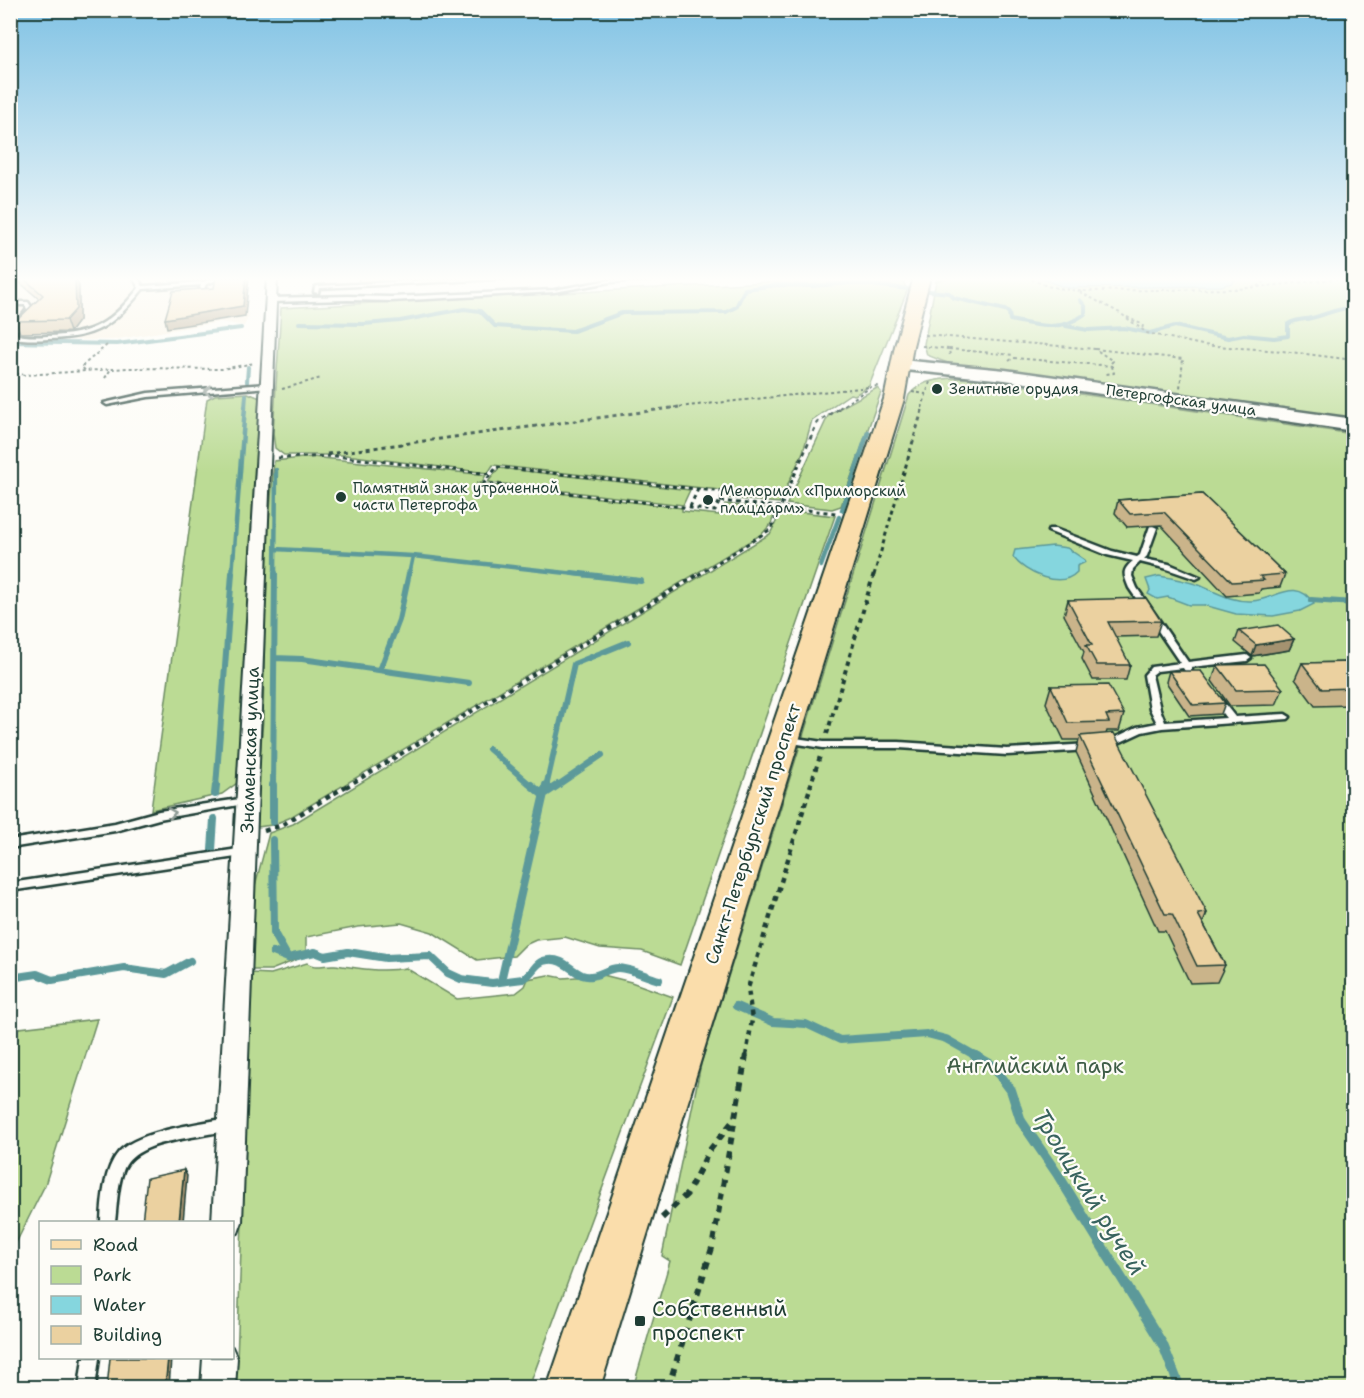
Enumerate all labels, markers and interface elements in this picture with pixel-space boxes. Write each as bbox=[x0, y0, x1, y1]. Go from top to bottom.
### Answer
place label: Зенитные орудия bbox=[949, 379, 1079, 399]
street label: Петергофская улица bbox=[1105, 380, 1258, 421]
marker: Зенитные орудия bbox=[930, 382, 944, 396]
one-way arrow bbox=[204, 384, 213, 397]
place label: Памятный знак утраченной части Петергофа bbox=[353, 478, 559, 515]
place label: Мемориал «Приморский плацдарм» bbox=[720, 481, 906, 518]
marker: Памятный знак утраченной части Петергофа bbox=[334, 490, 348, 504]
marker: Мемориал «Приморский плацдарм» bbox=[701, 493, 715, 507]
street label: Знаменская улица bbox=[235, 666, 265, 834]
street label: Санкт-Петербургский проспект bbox=[699, 700, 807, 967]
one-way arrow bbox=[167, 808, 176, 820]
park label: Английский парк bbox=[946, 1052, 1124, 1080]
water label: Троицкий ручей bbox=[1025, 1102, 1153, 1282]
legend bbox=[39, 1221, 234, 1359]
text: Road bbox=[93, 1233, 138, 1257]
text: Park bbox=[93, 1263, 132, 1287]
text: Water bbox=[93, 1293, 146, 1317]
place label: Собственный проспект bbox=[652, 1295, 787, 1347]
marker: Собственный проспект bbox=[633, 1314, 647, 1328]
text: Building bbox=[93, 1323, 162, 1347]

